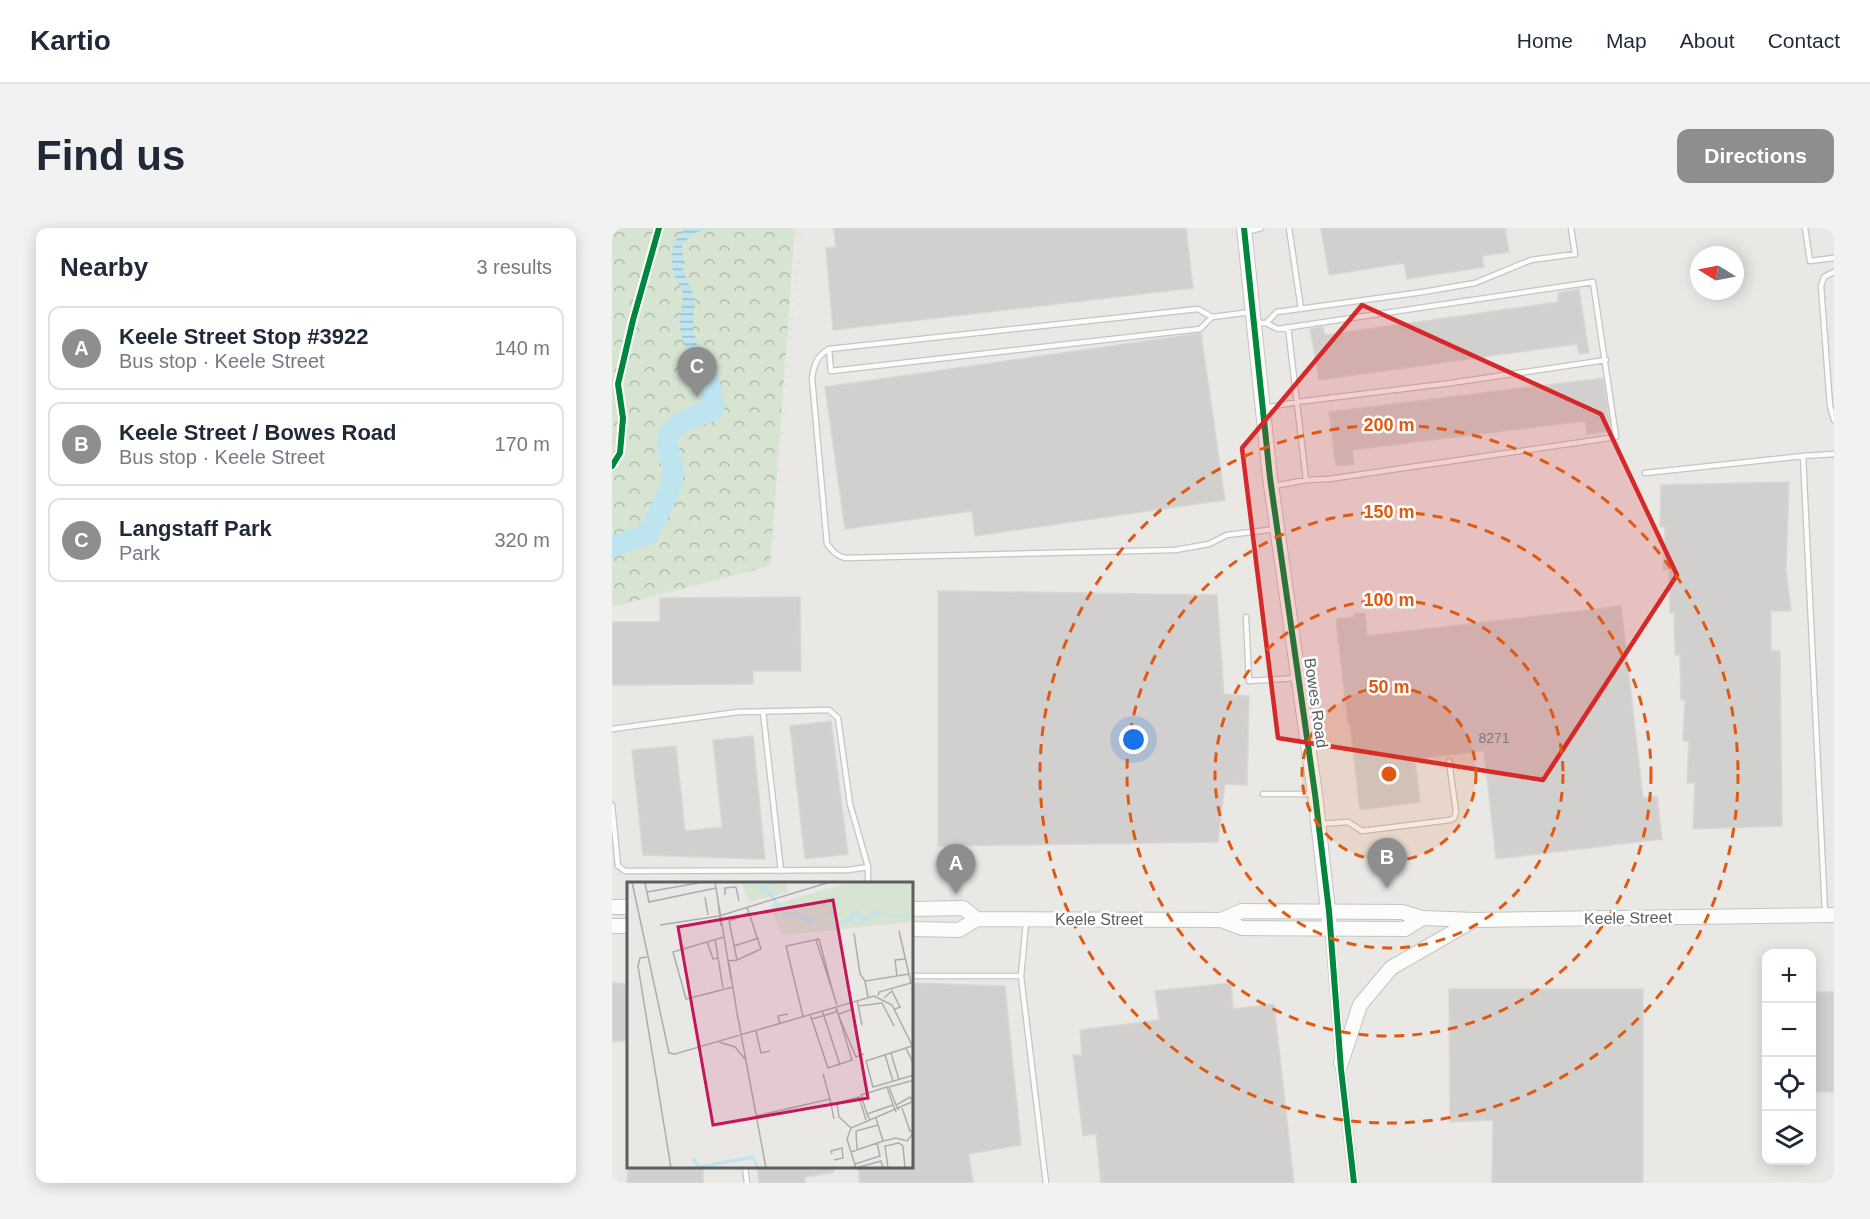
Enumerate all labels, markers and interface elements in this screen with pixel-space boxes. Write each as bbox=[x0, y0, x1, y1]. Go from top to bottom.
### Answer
text: Kartio bbox=[30, 25, 111, 56]
text: Home bbox=[1517, 29, 1573, 52]
text: Map bbox=[1606, 29, 1647, 52]
text: About bbox=[1680, 29, 1735, 52]
text: Contact bbox=[1768, 29, 1840, 52]
button: Directions bbox=[1677, 129, 1834, 183]
text: Find us bbox=[36, 132, 185, 179]
north arrow bbox=[1690, 246, 1744, 300]
text: Nearby bbox=[60, 252, 148, 282]
text: 3 results bbox=[476, 256, 552, 278]
text: Keele Street Stop #3922 bbox=[119, 324, 368, 349]
text: A bbox=[74, 337, 89, 359]
text: 140 m bbox=[494, 337, 550, 359]
pin: C bbox=[678, 348, 716, 397]
text: Bus stop · Keele Street bbox=[119, 350, 325, 372]
text: 200 m bbox=[1363, 415, 1415, 435]
text: Keele Street / Bowes Road bbox=[119, 420, 397, 445]
text: B bbox=[74, 433, 89, 455]
text: 170 m bbox=[494, 433, 550, 455]
text: Bus stop · Keele Street bbox=[119, 446, 325, 468]
text: 150 m bbox=[1363, 502, 1415, 522]
text: Langstaff Park bbox=[119, 516, 272, 541]
text: C bbox=[74, 529, 89, 551]
text: 320 m bbox=[494, 529, 550, 551]
text: Park bbox=[119, 542, 160, 564]
text: 100 m bbox=[1363, 590, 1415, 610]
street label: Bowes Road bbox=[1301, 657, 1331, 749]
text: 50 m bbox=[1368, 677, 1410, 697]
your location bbox=[1119, 725, 1148, 754]
house number: 8271 bbox=[1478, 730, 1510, 746]
centre of rings bbox=[1379, 764, 1399, 784]
pin: B bbox=[1368, 838, 1406, 888]
pin: A bbox=[936, 844, 976, 894]
inset map bbox=[627, 882, 914, 1168]
street label: Keele Street bbox=[1584, 909, 1673, 927]
street label: Keele Street bbox=[1055, 911, 1144, 928]
map controls bbox=[1762, 949, 1816, 1165]
button: + bbox=[1762, 949, 1816, 1003]
button: − bbox=[1762, 1003, 1816, 1057]
button: locate bbox=[1762, 1057, 1816, 1111]
button: layers bbox=[1762, 1111, 1816, 1165]

